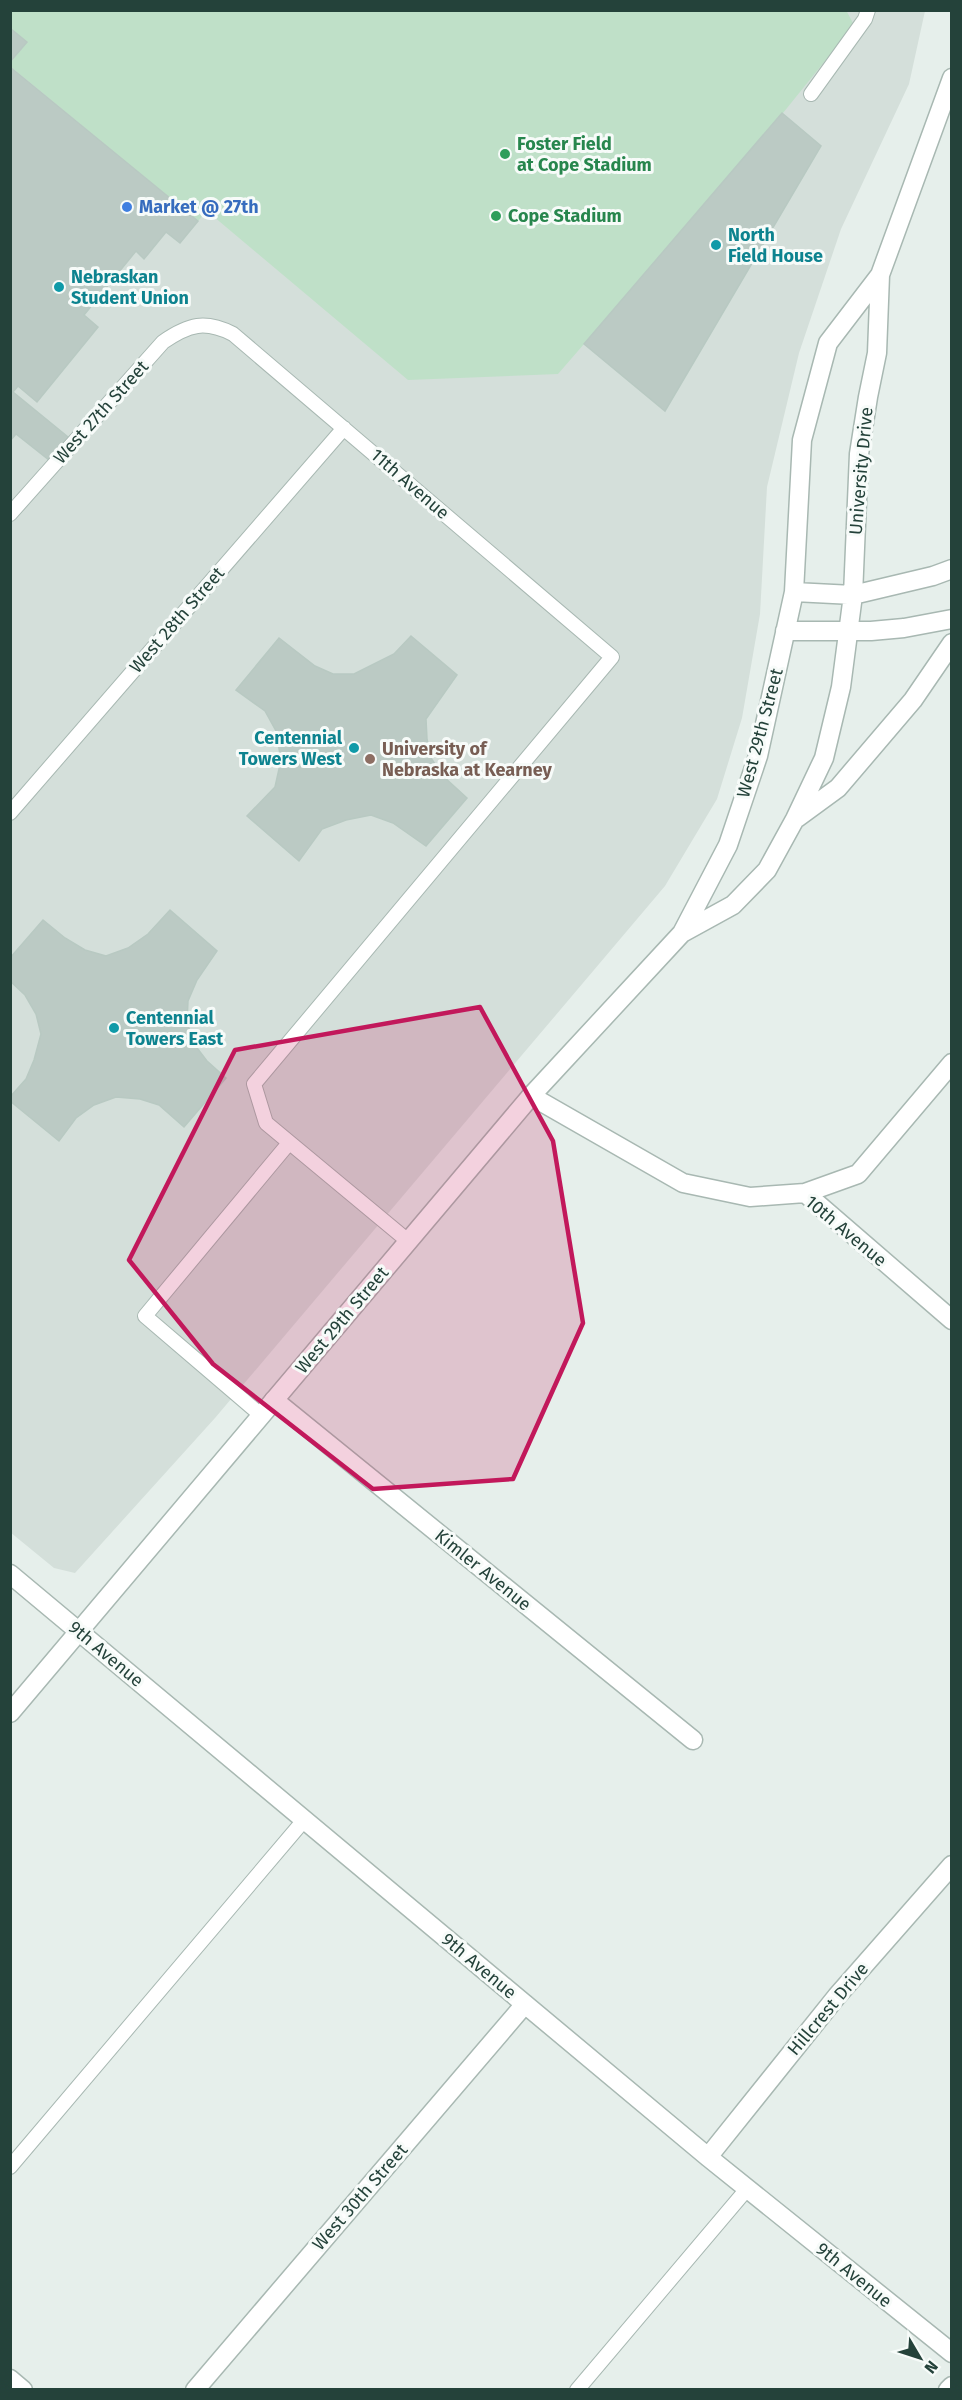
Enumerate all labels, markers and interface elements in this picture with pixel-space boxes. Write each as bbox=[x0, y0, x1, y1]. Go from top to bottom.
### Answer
place label: Foster Field at Cope Stadium bbox=[517, 133, 652, 176]
marker: Foster Field at Cope Stadium bbox=[498, 147, 512, 161]
place label: Market @ 27th bbox=[139, 196, 259, 218]
marker: Market @ 27th bbox=[120, 200, 134, 214]
place label: Cope Stadium bbox=[508, 205, 622, 227]
marker: Cope Stadium bbox=[489, 209, 503, 223]
place label: North Field House bbox=[728, 224, 823, 267]
marker: North Field House bbox=[709, 238, 723, 252]
place label: Nebraskan Student Union bbox=[71, 266, 189, 309]
marker: Nebraskan Student Union bbox=[52, 280, 66, 294]
street label: West 27th Street bbox=[49, 355, 154, 468]
street label: University Drive bbox=[844, 406, 878, 536]
street label: 11th Avenue bbox=[366, 444, 454, 524]
street label: West 28th Street bbox=[125, 562, 229, 678]
street label: West 29th Street bbox=[732, 665, 788, 800]
place label: Centennial Towers West bbox=[239, 727, 343, 770]
place label: University of Nebraska at Kearney bbox=[382, 738, 553, 781]
marker: Centennial Towers West bbox=[347, 741, 361, 755]
marker: University of Nebraska at Kearney bbox=[363, 752, 377, 766]
place label: Centennial Towers East bbox=[126, 1007, 224, 1050]
marker: Centennial Towers East bbox=[107, 1021, 121, 1035]
street label: 10th Avenue bbox=[801, 1191, 891, 1271]
street label: West 29th Street bbox=[291, 1262, 393, 1378]
street label: Kimler Avenue bbox=[430, 1524, 536, 1616]
street label: 9th Avenue bbox=[64, 1616, 148, 1692]
street label: 9th Avenue bbox=[437, 1928, 521, 2004]
street label: Hillcrest Drive bbox=[783, 1958, 873, 2060]
street label: West 30th Street bbox=[308, 2139, 413, 2255]
street label: 9th Avenue bbox=[812, 2238, 896, 2312]
north arrow bbox=[890, 2328, 950, 2388]
text: N bbox=[921, 2357, 942, 2377]

